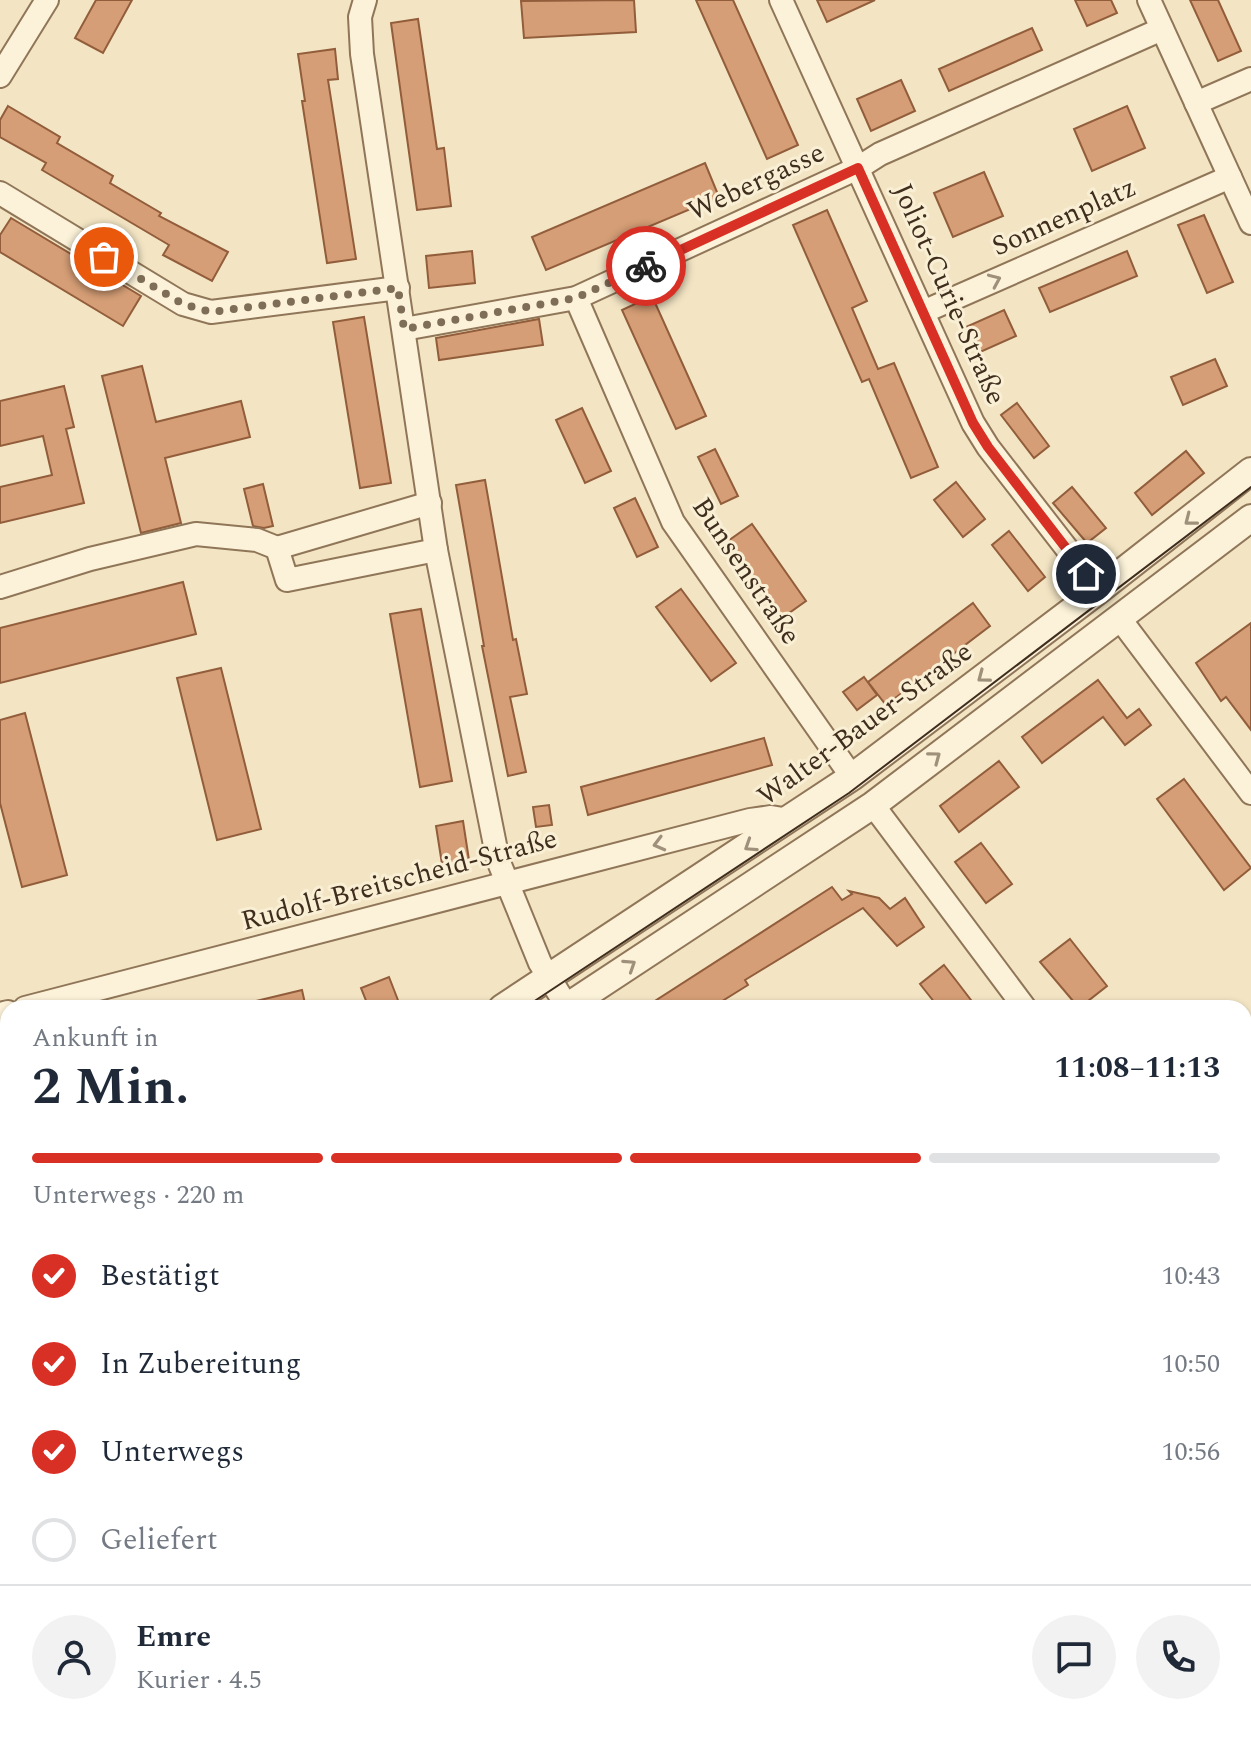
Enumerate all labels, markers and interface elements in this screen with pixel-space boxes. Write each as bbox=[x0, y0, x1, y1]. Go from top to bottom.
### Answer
street label: Webergasse bbox=[680, 131, 832, 233]
street label: Sonnenplatz bbox=[985, 166, 1143, 268]
street label: Joliot-Curie-Straße bbox=[881, 176, 1017, 412]
pin bbox=[70, 223, 138, 291]
courier bbox=[606, 226, 686, 306]
icon: bag bbox=[82, 235, 126, 279]
icon: bike bbox=[624, 244, 668, 288]
one-way arrow bbox=[986, 274, 1001, 290]
street label: Bunsenstraße bbox=[681, 489, 811, 653]
one-way arrow bbox=[1184, 511, 1199, 525]
pin bbox=[1052, 540, 1120, 608]
icon: home bbox=[1064, 552, 1108, 596]
street label: Walter-Bauer-Straße bbox=[748, 631, 982, 817]
one-way arrow bbox=[978, 668, 992, 682]
one-way arrow bbox=[926, 753, 941, 767]
street label: Rudolf-Breitscheid-Straße bbox=[236, 817, 562, 943]
one-way arrow bbox=[652, 834, 666, 851]
one-way arrow bbox=[744, 836, 758, 851]
one-way arrow bbox=[621, 960, 635, 975]
text: Ankunft in bbox=[32, 1018, 158, 1058]
text: 11:08–11:13 bbox=[1054, 1045, 1220, 1091]
text: 2 Min. bbox=[32, 1048, 189, 1127]
text: Unterwegs · 220 m bbox=[32, 1175, 244, 1215]
text: Bestätigt bbox=[100, 1253, 220, 1299]
icon: check bbox=[32, 1254, 76, 1298]
text: 10:43 bbox=[1161, 1256, 1220, 1296]
text: In Zubereitung bbox=[100, 1341, 301, 1387]
icon: check bbox=[32, 1342, 76, 1386]
text: 10:50 bbox=[1161, 1344, 1220, 1384]
text: Unterwegs bbox=[100, 1429, 244, 1475]
icon: check bbox=[32, 1430, 76, 1474]
text: 10:56 bbox=[1161, 1432, 1220, 1472]
text: Geliefert bbox=[100, 1517, 218, 1563]
text: Emre bbox=[136, 1614, 211, 1660]
button: person bbox=[32, 1615, 116, 1699]
button: chat bbox=[1032, 1615, 1116, 1699]
button: phone bbox=[1136, 1615, 1220, 1699]
text: Kurier · 4.5 bbox=[136, 1660, 262, 1700]

